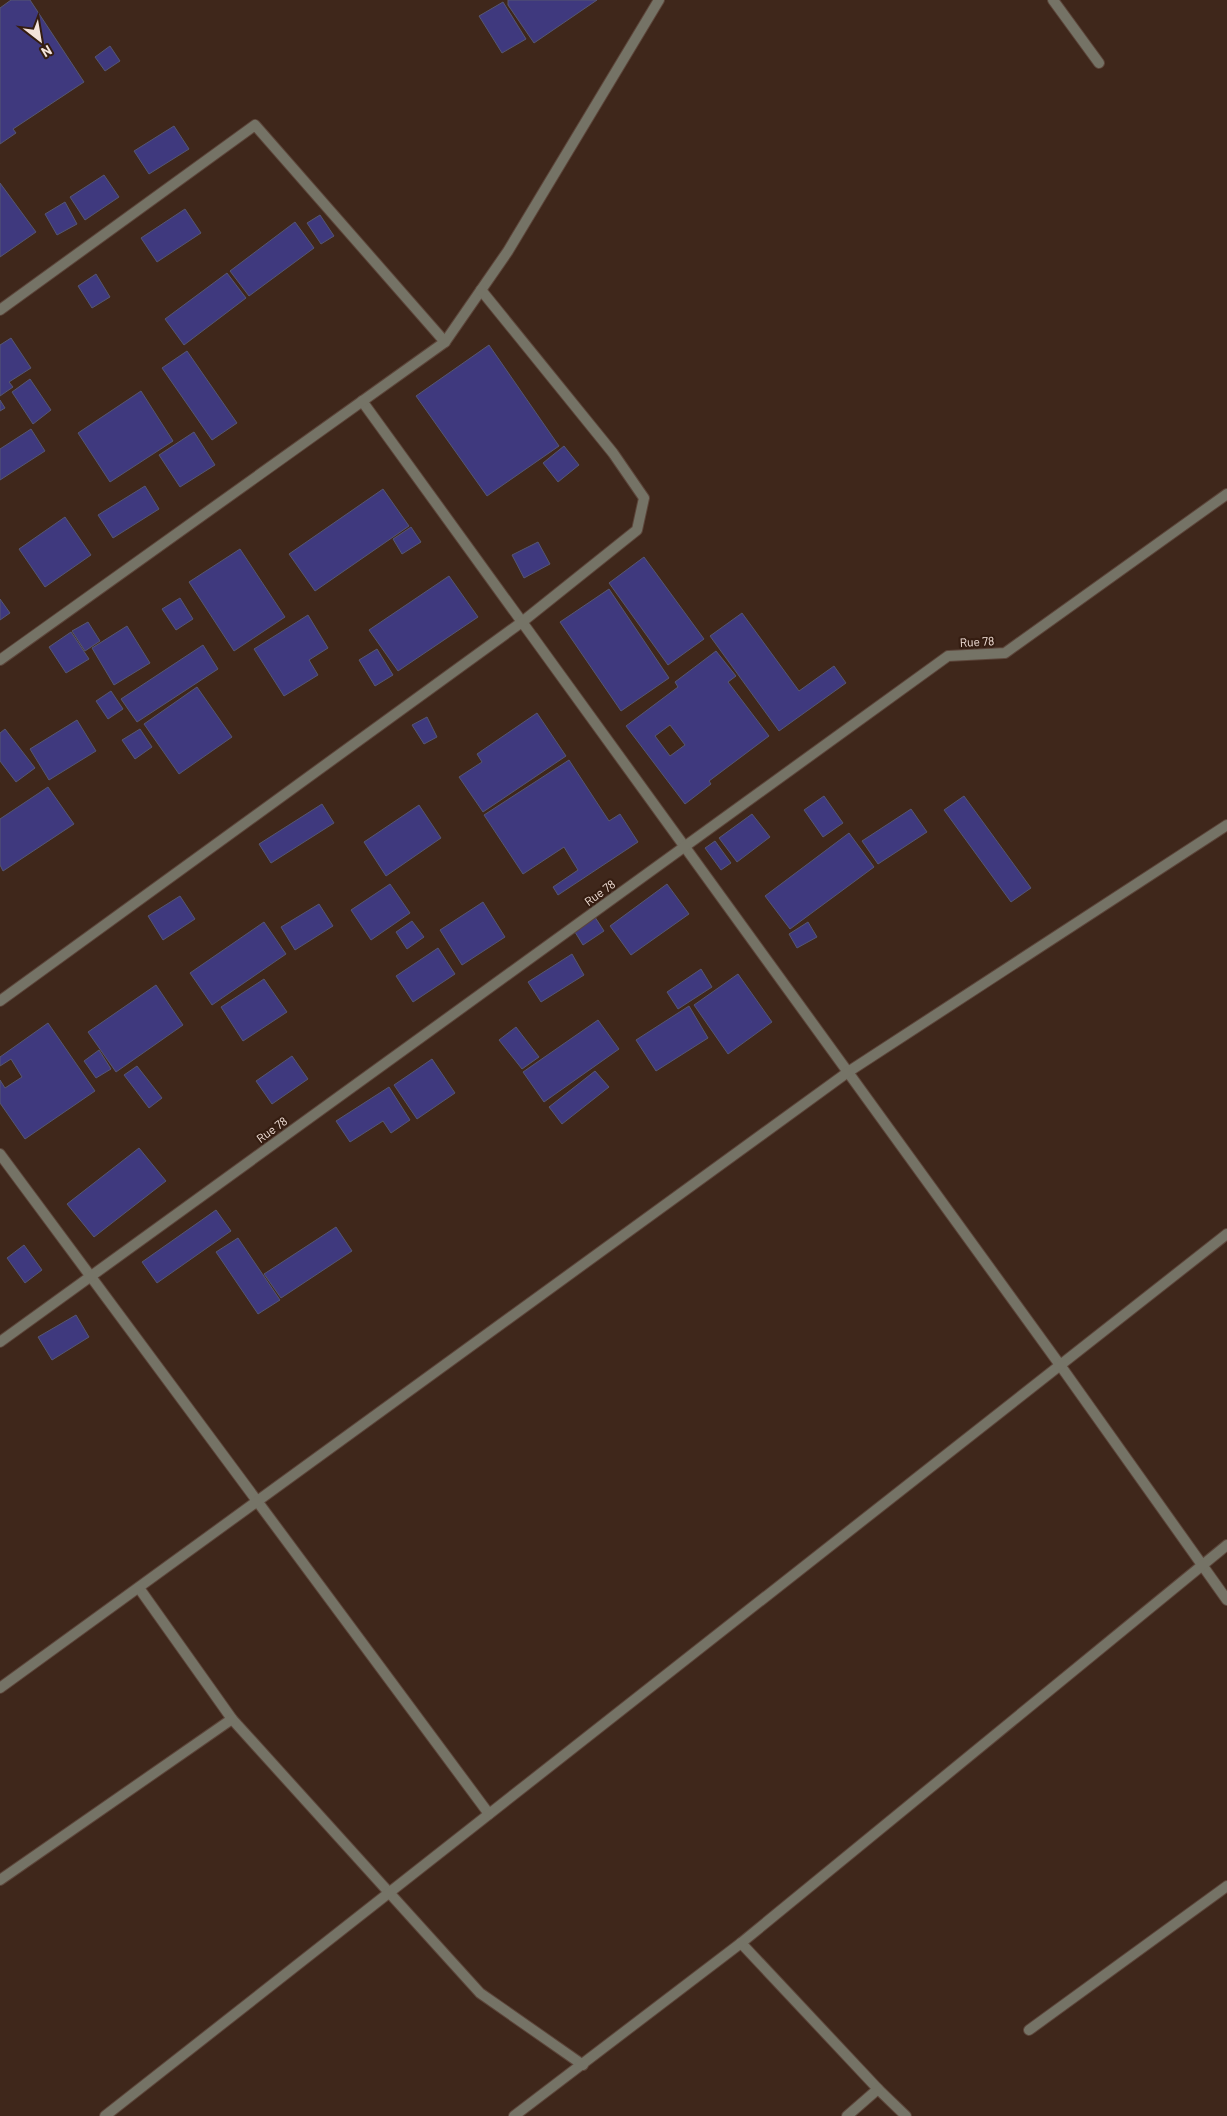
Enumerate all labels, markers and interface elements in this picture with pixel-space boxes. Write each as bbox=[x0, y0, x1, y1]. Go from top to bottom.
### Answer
north arrow bbox=[15, 15, 65, 65]
text: N bbox=[39, 42, 55, 61]
street label: Rue 78 bbox=[959, 633, 995, 649]
street label: Rue 78 bbox=[581, 876, 617, 908]
street label: Rue 78 bbox=[253, 1113, 289, 1145]

